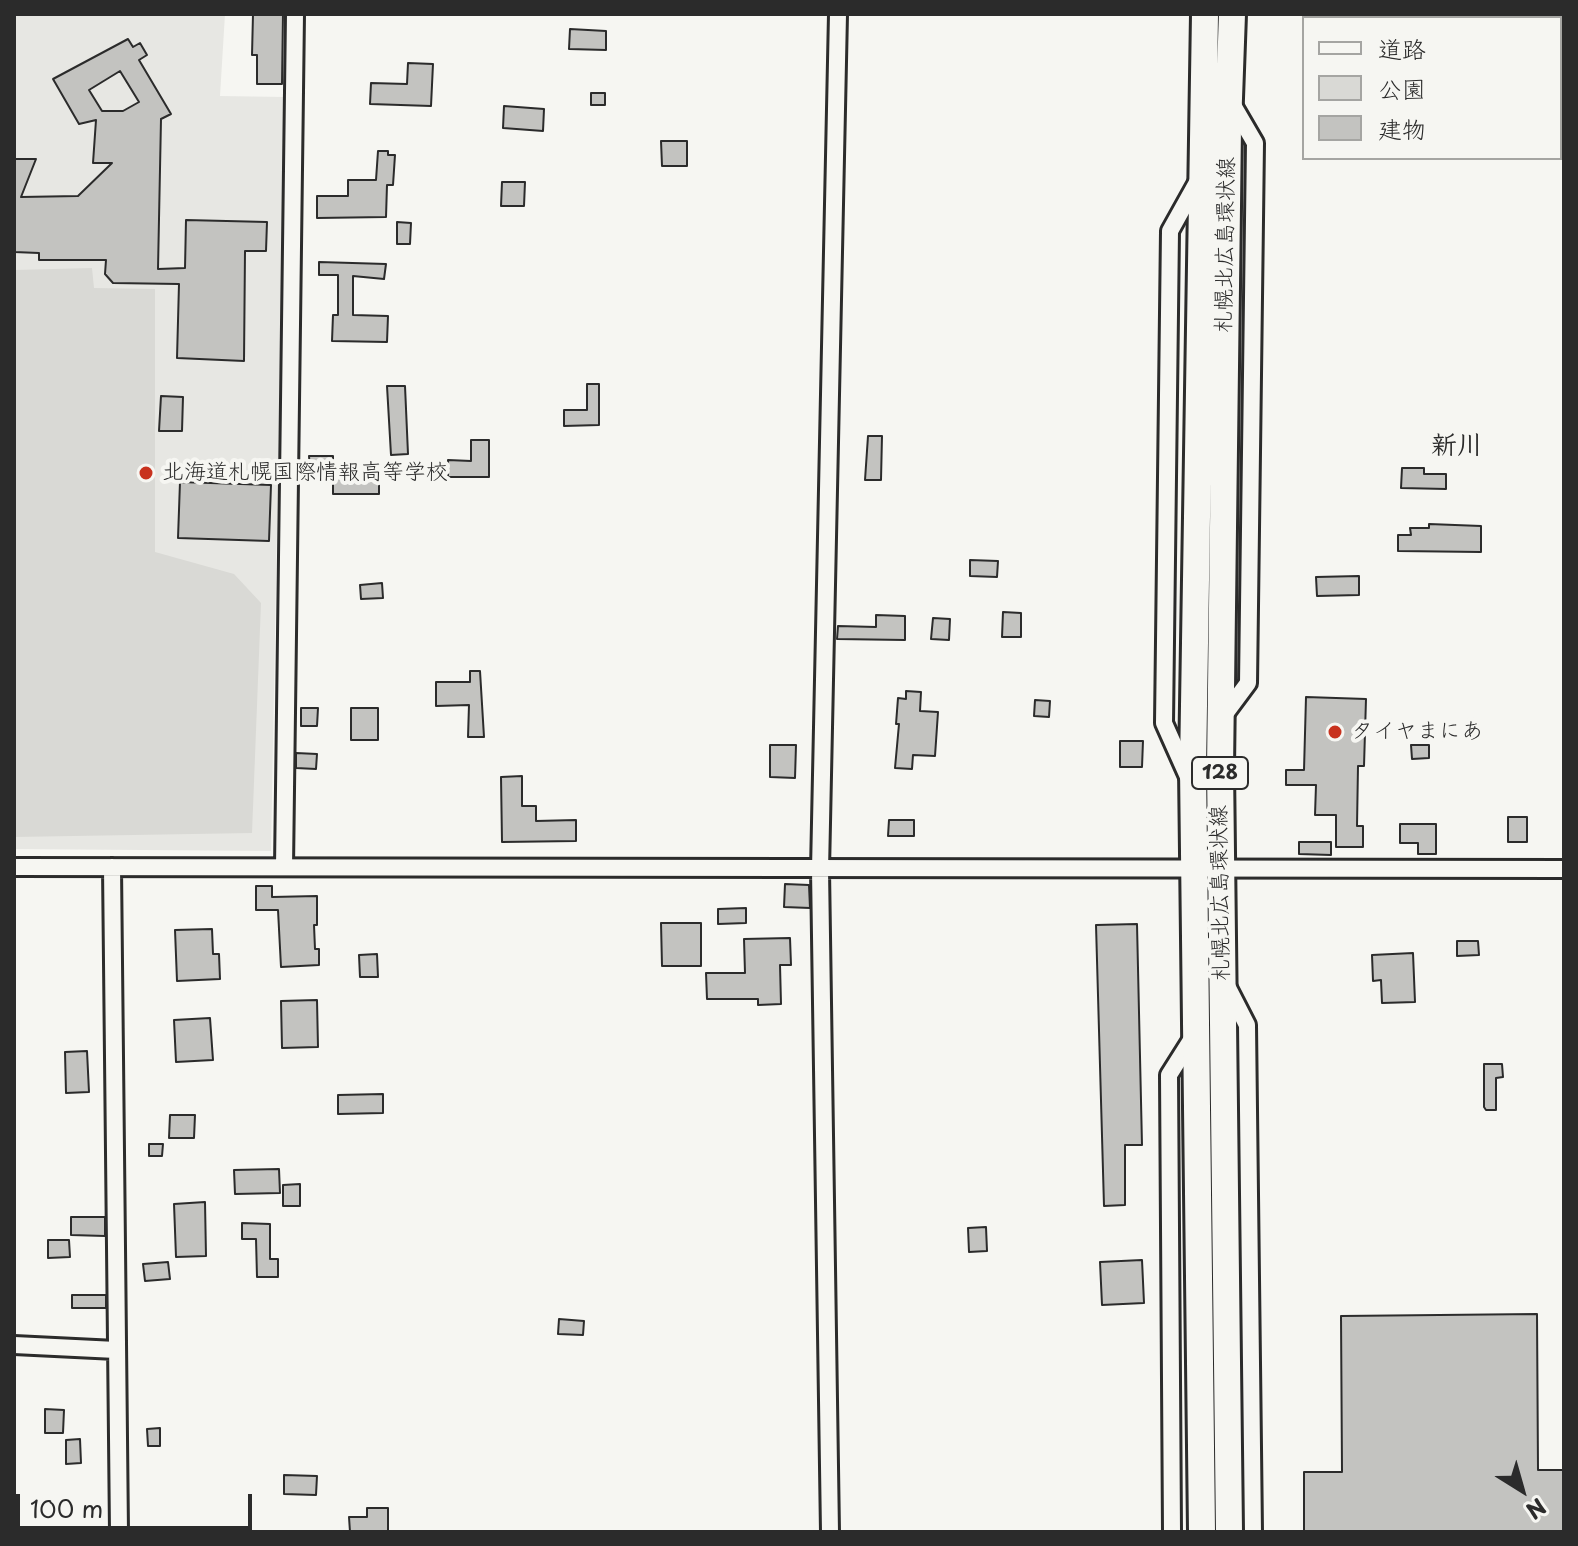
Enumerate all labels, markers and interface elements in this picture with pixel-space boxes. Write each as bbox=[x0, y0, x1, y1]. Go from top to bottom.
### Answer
legend bbox=[1302, 16, 1562, 160]
text: 道路 bbox=[1378, 30, 1426, 66]
text: 公園 bbox=[1378, 70, 1426, 106]
text: 建物 bbox=[1378, 110, 1426, 146]
street label: 札幌北広島環状線 bbox=[1211, 157, 1241, 333]
district label: 新川 bbox=[1431, 431, 1483, 463]
place label: 北海道札幌国際情報高等学校 bbox=[162, 460, 448, 486]
marker: 北海道札幌国際情報高等学校 bbox=[137, 464, 155, 482]
place label: タイヤまにあ bbox=[1351, 719, 1483, 745]
marker: タイヤまにあ bbox=[1326, 723, 1344, 741]
road number: 128 bbox=[1192, 757, 1248, 789]
street label: 札幌北広島環状線 bbox=[1206, 805, 1236, 981]
north arrow bbox=[1482, 1450, 1562, 1530]
scale bar bbox=[20, 1478, 256, 1528]
text: 100 m bbox=[30, 1490, 103, 1526]
text: N bbox=[1520, 1491, 1554, 1528]

